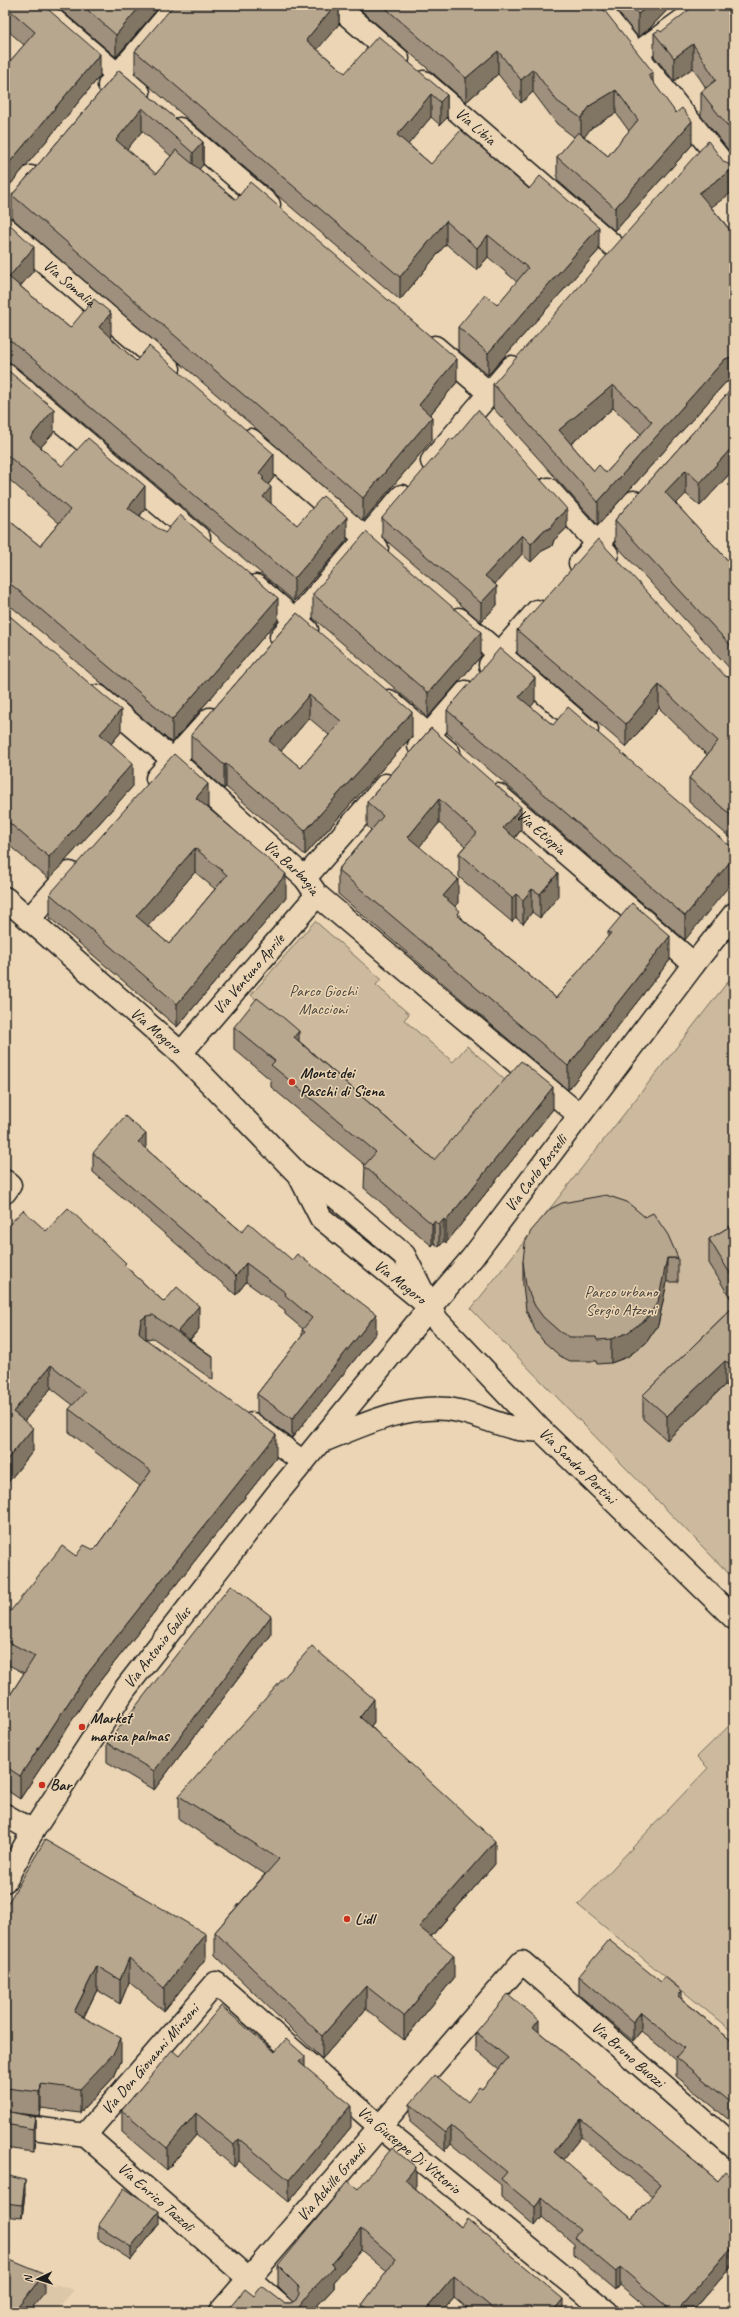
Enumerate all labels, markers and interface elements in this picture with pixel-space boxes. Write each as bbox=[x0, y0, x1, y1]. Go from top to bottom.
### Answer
street label: Via Libia bbox=[451, 103, 501, 151]
street label: Via Somalia bbox=[39, 255, 101, 312]
street label: Via Etiopia bbox=[512, 805, 571, 860]
street label: Via Barbagia bbox=[259, 836, 325, 900]
street label: Via Ventuno Aprile bbox=[209, 929, 290, 1018]
park label: Parco Giochi Maccioni bbox=[289, 981, 359, 1019]
street label: Via Mogoro bbox=[126, 1003, 187, 1060]
place label: Monte dei Paschi di Siena bbox=[300, 1063, 385, 1101]
marker: Monte dei Paschi di Siena bbox=[287, 1077, 297, 1087]
street label: Via Carlo Rosselli bbox=[500, 1129, 573, 1216]
street label: Via Mogoro bbox=[370, 1255, 432, 1310]
park label: Parco urbano Sergio Atzeni bbox=[585, 1282, 660, 1320]
street label: Via Sandro Pertini bbox=[534, 1423, 622, 1510]
street label: Via Antonio Gallus bbox=[119, 1602, 196, 1692]
place label: Market marisa palmas bbox=[90, 1708, 170, 1746]
marker: Market marisa palmas bbox=[77, 1722, 87, 1732]
place label: Bar bbox=[50, 1775, 74, 1795]
marker: Bar bbox=[37, 1780, 47, 1790]
place label: Lidl bbox=[355, 1909, 378, 1929]
marker: Lidl bbox=[342, 1914, 352, 1924]
street label: Via Don Giovanni Minzoni bbox=[97, 1998, 205, 2119]
street label: Via Bruno Buozzi bbox=[587, 2017, 670, 2093]
street label: Via Giuseppe Di Vittorio bbox=[353, 2102, 466, 2200]
street label: Via Achille Grandi bbox=[293, 2138, 372, 2225]
street label: Via Enrico Tazzoli bbox=[114, 2158, 200, 2237]
north arrow bbox=[18, 2259, 58, 2299]
text: N bbox=[21, 2274, 35, 2284]

